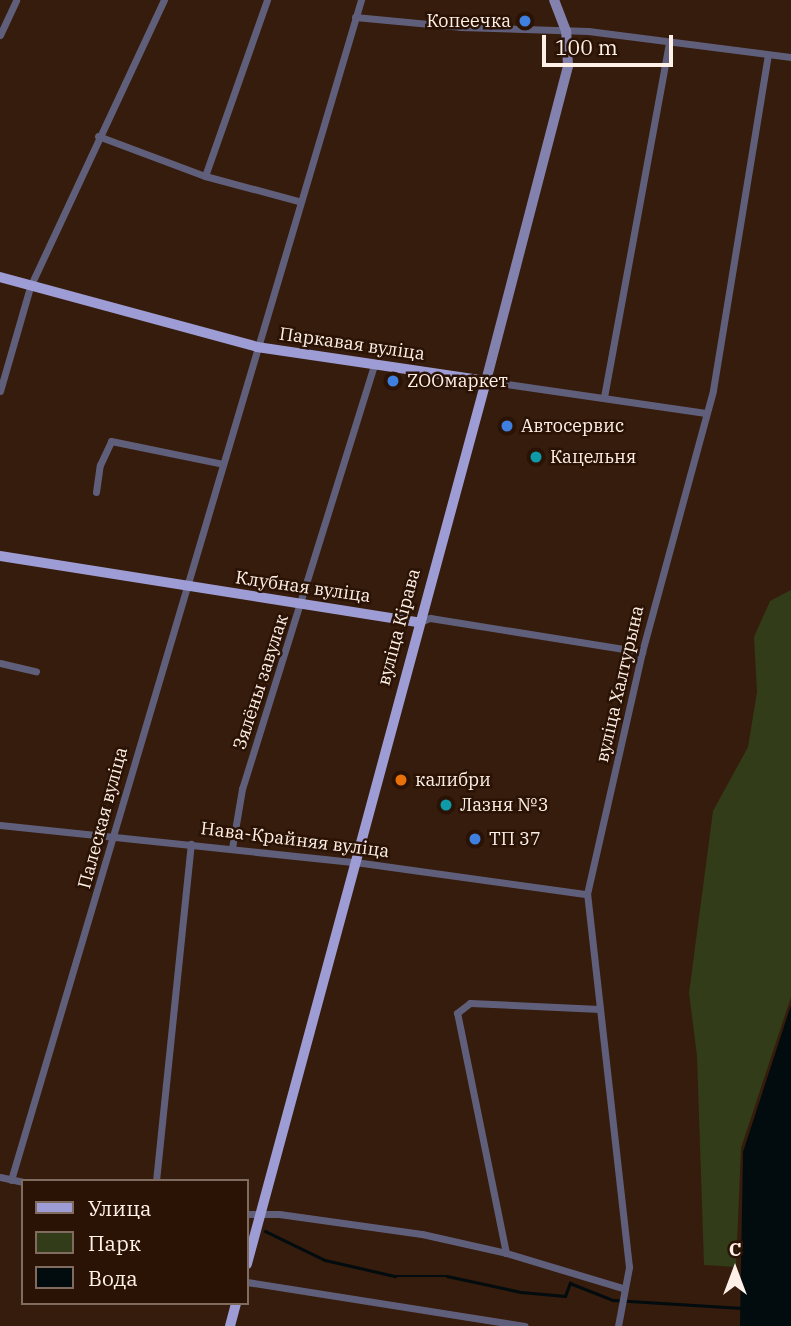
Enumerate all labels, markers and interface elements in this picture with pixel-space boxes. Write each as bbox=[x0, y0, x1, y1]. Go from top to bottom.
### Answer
place label: Копеечка bbox=[426, 10, 511, 32]
marker: Копеечка bbox=[517, 13, 533, 29]
scale bar bbox=[546, 21, 677, 65]
text: 100 m bbox=[555, 33, 618, 61]
street label: Паркавая вуліца bbox=[278, 323, 426, 365]
place label: ZOOмаркет bbox=[407, 370, 508, 392]
marker: ZOOмаркет bbox=[385, 373, 401, 389]
place label: Автосервис bbox=[521, 415, 624, 437]
marker: Автосервис bbox=[499, 418, 515, 434]
place label: Кацельня bbox=[550, 446, 636, 468]
marker: Кацельня bbox=[528, 449, 544, 465]
street label: вуліца Кірава bbox=[373, 566, 425, 688]
street label: Клубная вуліца bbox=[234, 567, 372, 607]
street label: вуліца Халтурына bbox=[591, 604, 649, 764]
street label: Зялёны завулак bbox=[229, 612, 293, 752]
street label: Палеская вуліца bbox=[74, 745, 132, 891]
place label: калибри bbox=[415, 769, 491, 791]
marker: калибри bbox=[393, 772, 409, 788]
place label: Лазня №3 bbox=[460, 794, 549, 816]
marker: Лазня №3 bbox=[438, 797, 454, 813]
street label: Нава-Крайняя вуліца bbox=[199, 818, 391, 862]
place label: ТП 37 bbox=[489, 828, 541, 850]
marker: ТП 37 bbox=[467, 831, 483, 847]
legend bbox=[21, 1179, 248, 1305]
text: Улица bbox=[88, 1194, 152, 1222]
text: Парк bbox=[88, 1229, 141, 1257]
north arrow bbox=[700, 1235, 770, 1305]
text: С bbox=[729, 1237, 741, 1261]
text: Вода bbox=[88, 1264, 138, 1292]

